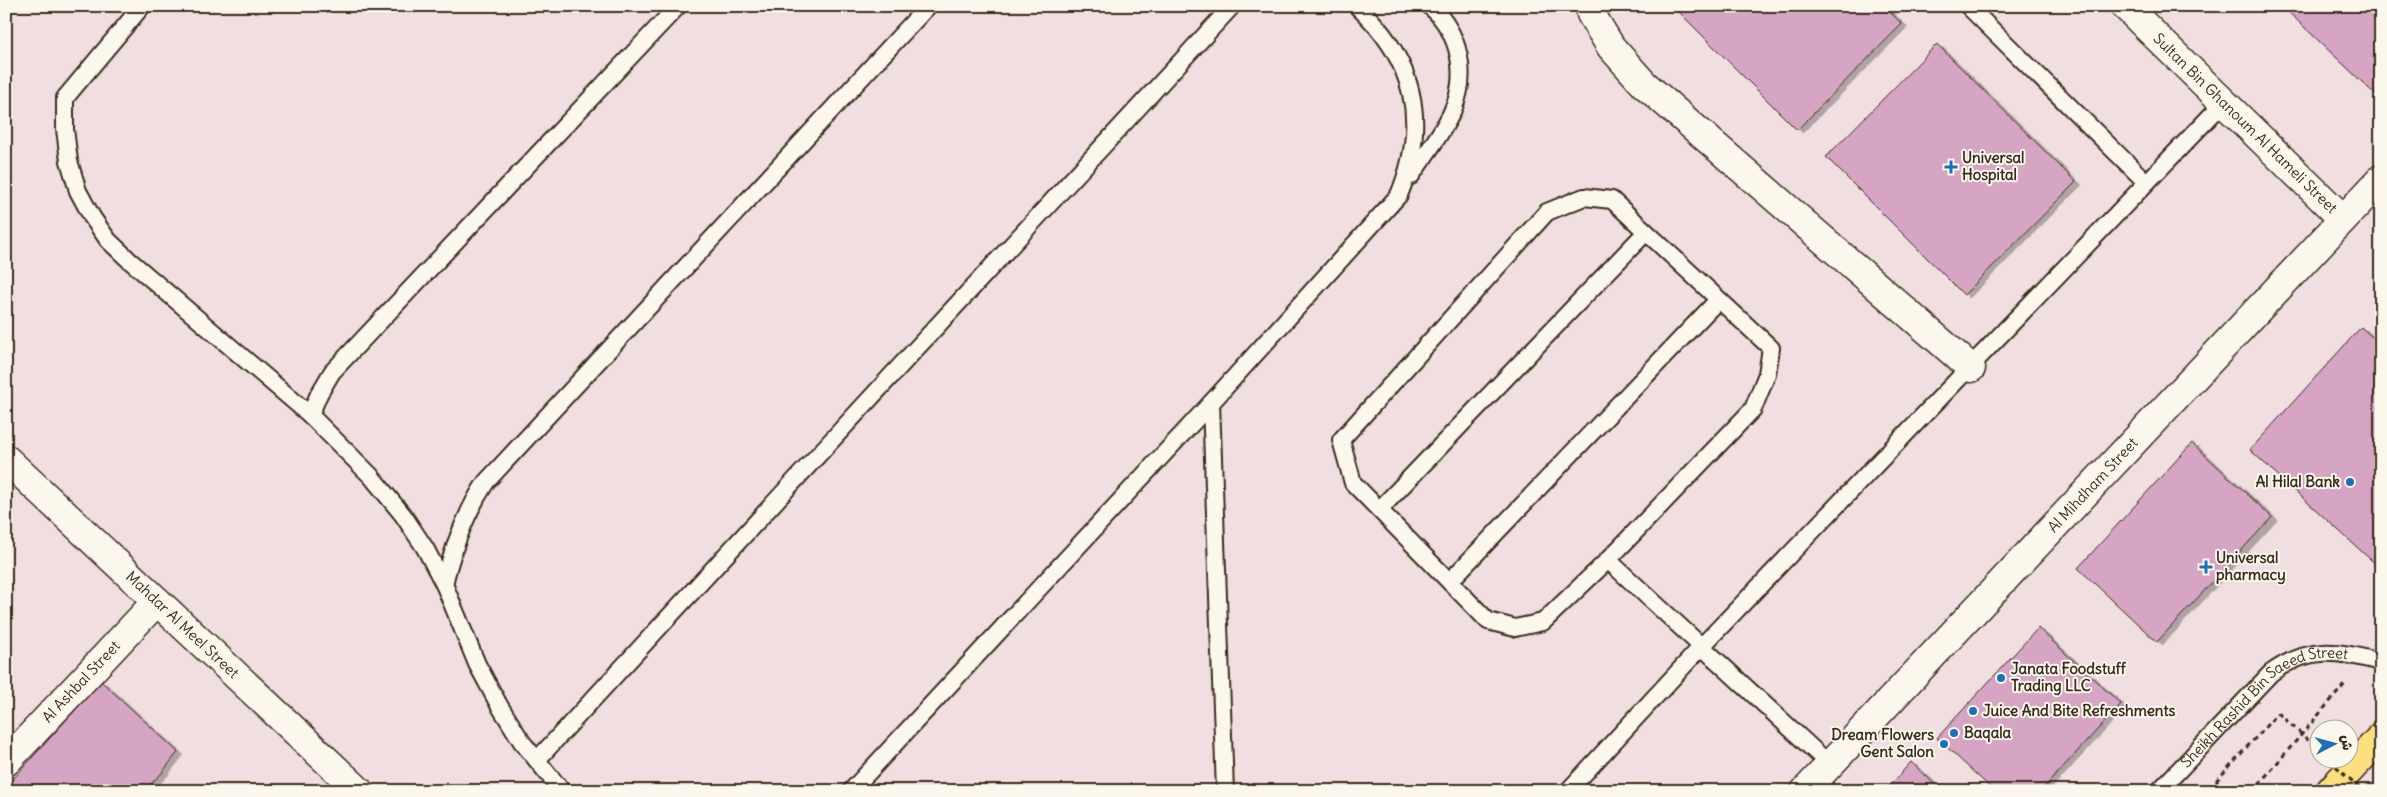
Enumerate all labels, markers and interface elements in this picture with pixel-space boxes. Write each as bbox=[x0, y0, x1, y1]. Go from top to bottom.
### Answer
street label: Sultan Bin Ghanoum Al Hameli Street bbox=[2149, 29, 2342, 217]
place label: Universal Hospital bbox=[1962, 148, 2024, 185]
marker: Universal Hospital bbox=[1944, 160, 1958, 174]
street label: Al Mihdham Street bbox=[2043, 433, 2142, 536]
place label: Al Hilal Bank bbox=[2256, 472, 2340, 491]
marker: Al Hilal Bank bbox=[2344, 476, 2356, 488]
place label: Universal pharmacy bbox=[2216, 548, 2286, 585]
marker: Universal pharmacy bbox=[2200, 561, 2212, 573]
street label: Mahdar Al Meel Street bbox=[122, 567, 243, 682]
street label: Al Ashbal Street bbox=[38, 636, 124, 726]
street label: Sheikh Rashid Bin Saeed Street bbox=[2176, 643, 2349, 771]
place label: Janata Foodstuff Trading LLC bbox=[2011, 659, 2127, 696]
marker: Janata Foodstuff Trading LLC bbox=[1995, 672, 2007, 684]
place label: Juice And Bite Refreshments bbox=[1983, 701, 2175, 720]
marker: Juice And Bite Refreshments bbox=[1967, 705, 1979, 717]
north arrow bbox=[2310, 720, 2360, 770]
place label: Baqala bbox=[1964, 723, 2012, 743]
place label: Dream Flowers Gent Salon bbox=[1831, 725, 1934, 761]
marker: Baqala bbox=[1948, 727, 1960, 739]
text: ش bbox=[2337, 734, 2357, 751]
marker: Dream Flowers Gent Salon bbox=[1938, 738, 1950, 750]

